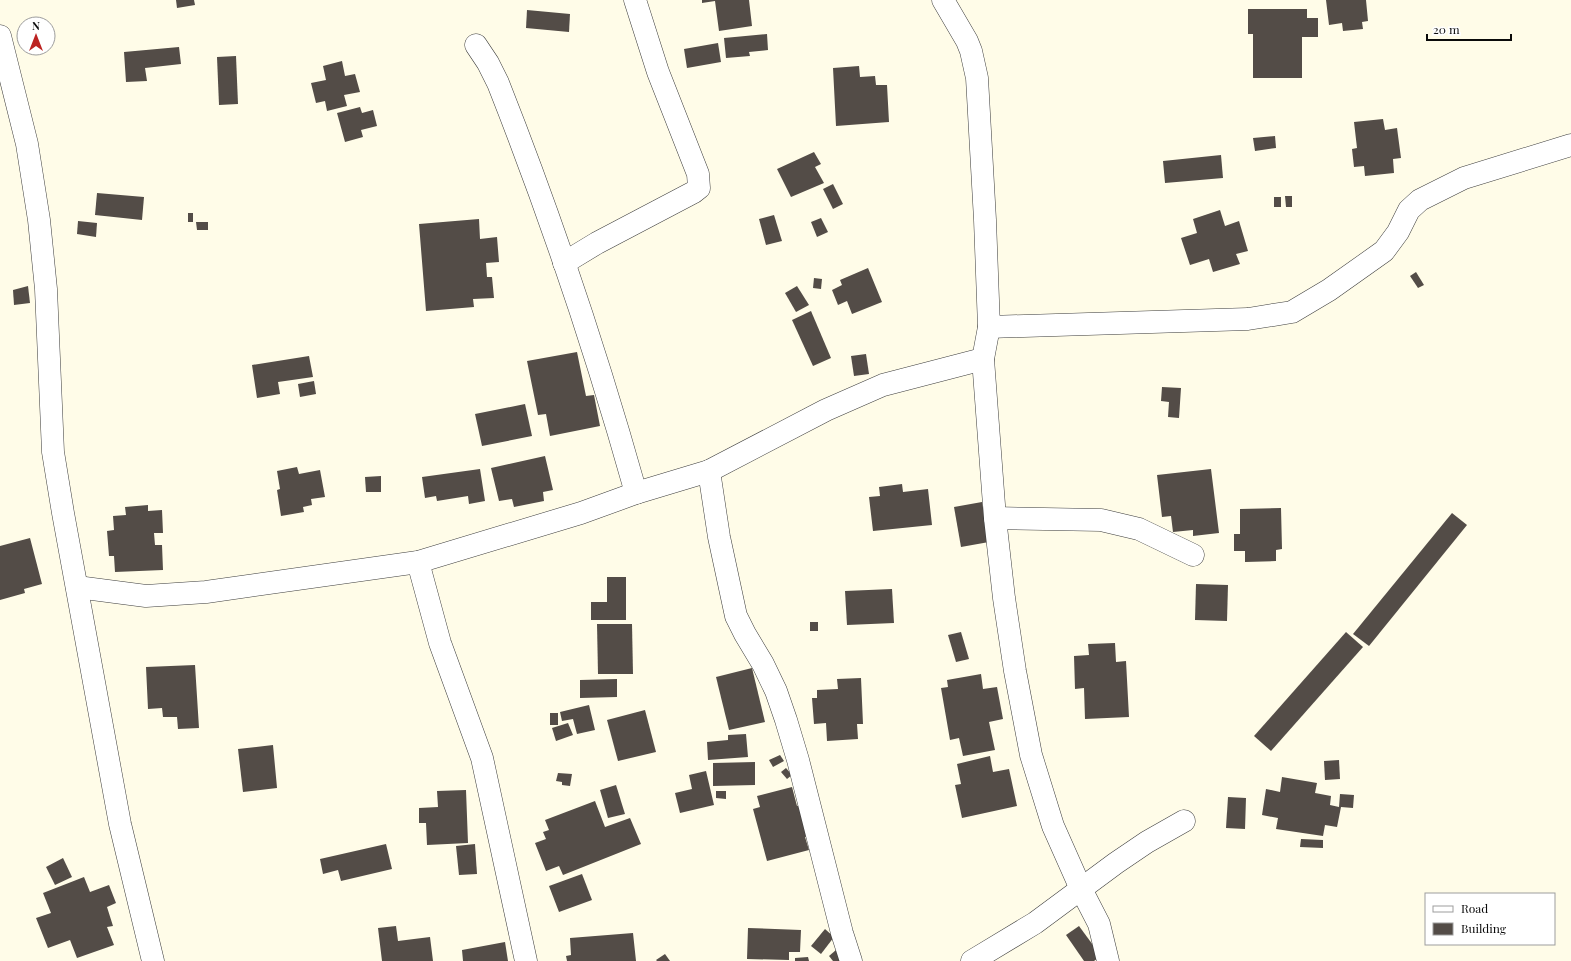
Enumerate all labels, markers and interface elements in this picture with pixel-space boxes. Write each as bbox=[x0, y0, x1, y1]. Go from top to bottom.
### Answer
north arrow bbox=[16, 16, 56, 56]
scale bar bbox=[1427, 16, 1511, 42]
text: N bbox=[32, 18, 40, 33]
text: 20 m bbox=[1433, 21, 1460, 37]
legend bbox=[1425, 893, 1555, 945]
text: Road bbox=[1461, 900, 1488, 916]
text: Building bbox=[1461, 920, 1507, 936]

